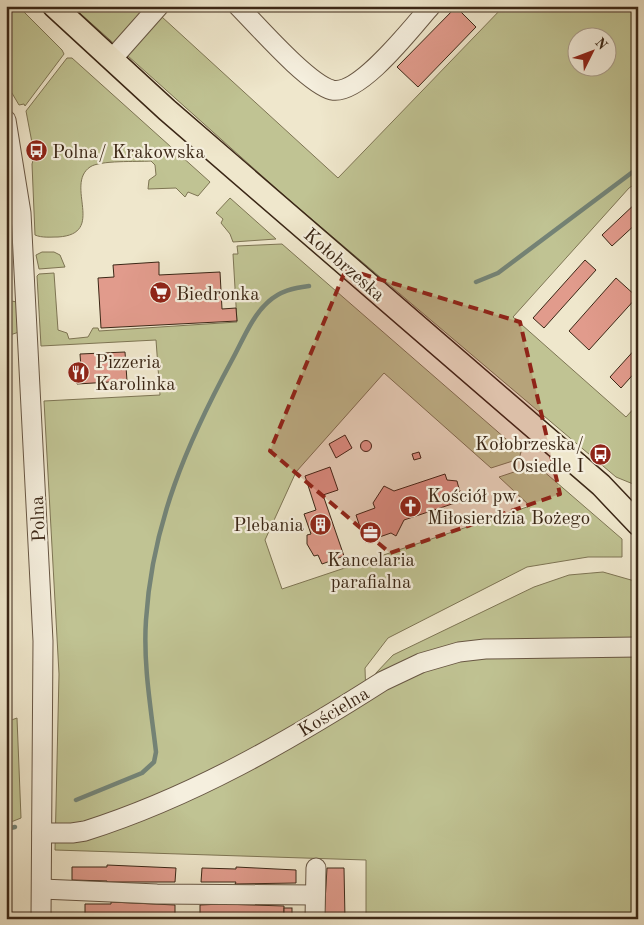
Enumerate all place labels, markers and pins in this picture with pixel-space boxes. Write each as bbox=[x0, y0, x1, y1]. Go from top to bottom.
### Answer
bus stop icon: Polna/ Krakowska bbox=[24, 139, 48, 163]
place label: Polna/ Krakowska bbox=[52, 144, 205, 163]
supermarket icon: Biedronka bbox=[148, 281, 172, 305]
place label: Biedronka bbox=[176, 286, 260, 305]
place label: Pizzeria Karolinka bbox=[95, 354, 176, 395]
restaurant icon: Pizzeria Karolinka bbox=[67, 360, 91, 384]
place label: Kołobrzeska/ Osiedle I bbox=[475, 436, 584, 477]
bus stop icon: Kołobrzeska/ Osiedle I bbox=[588, 442, 612, 466]
place label: Kościół pw. Miłosierdzia Bożego bbox=[427, 488, 590, 529]
church icon: Kościół pw. Miłosierdzia Bożego bbox=[399, 494, 423, 518]
building icon: Plebania bbox=[308, 512, 332, 536]
place label: Plebania bbox=[233, 517, 305, 536]
office icon: Kancelaria parafialna bbox=[359, 521, 383, 545]
place label: Kancelaria parafialna bbox=[327, 552, 416, 593]

